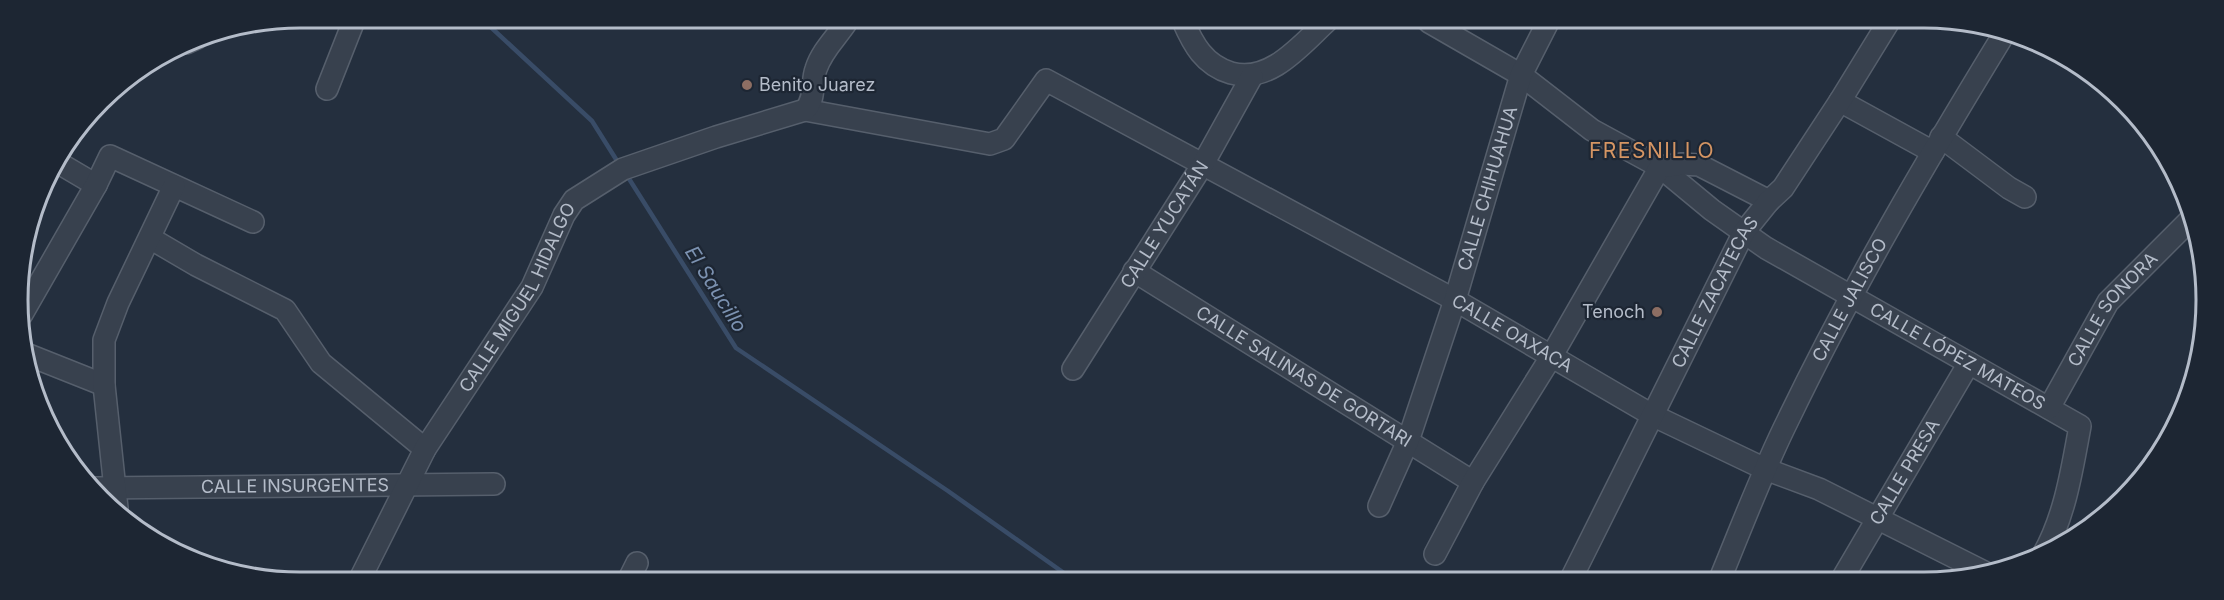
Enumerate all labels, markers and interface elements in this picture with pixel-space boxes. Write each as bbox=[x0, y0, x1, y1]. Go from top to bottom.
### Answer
place label: Benito Juarez bbox=[759, 74, 876, 95]
marker: Benito Juarez bbox=[740, 78, 754, 92]
street label: CALLE CHIHUAHUA bbox=[1453, 104, 1521, 273]
district label: FRESNILLO bbox=[1589, 138, 1715, 163]
street label: CALLE YUCATÁN bbox=[1116, 157, 1212, 292]
street label: CALLE MIGUEL HIDALGO bbox=[455, 198, 579, 396]
street label: CALLE ZACATECAS bbox=[1667, 212, 1762, 371]
street label: CALLE JALISCO bbox=[1808, 234, 1891, 365]
water label: El Saucillo bbox=[680, 241, 752, 337]
street label: CALLE SONORA bbox=[2063, 248, 2162, 370]
street label: CALLE OAXACA bbox=[1448, 289, 1577, 376]
street label: CALLE LÓPEZ MATEOS bbox=[1866, 298, 2049, 414]
street label: CALLE SALINAS DE GORTARI bbox=[1192, 301, 1416, 451]
place label: Tenoch bbox=[1582, 301, 1645, 322]
marker: Tenoch bbox=[1650, 305, 1664, 319]
street label: CALLE PRESA bbox=[1865, 415, 1944, 529]
street label: CALLE INSURGENTES bbox=[201, 474, 389, 497]

